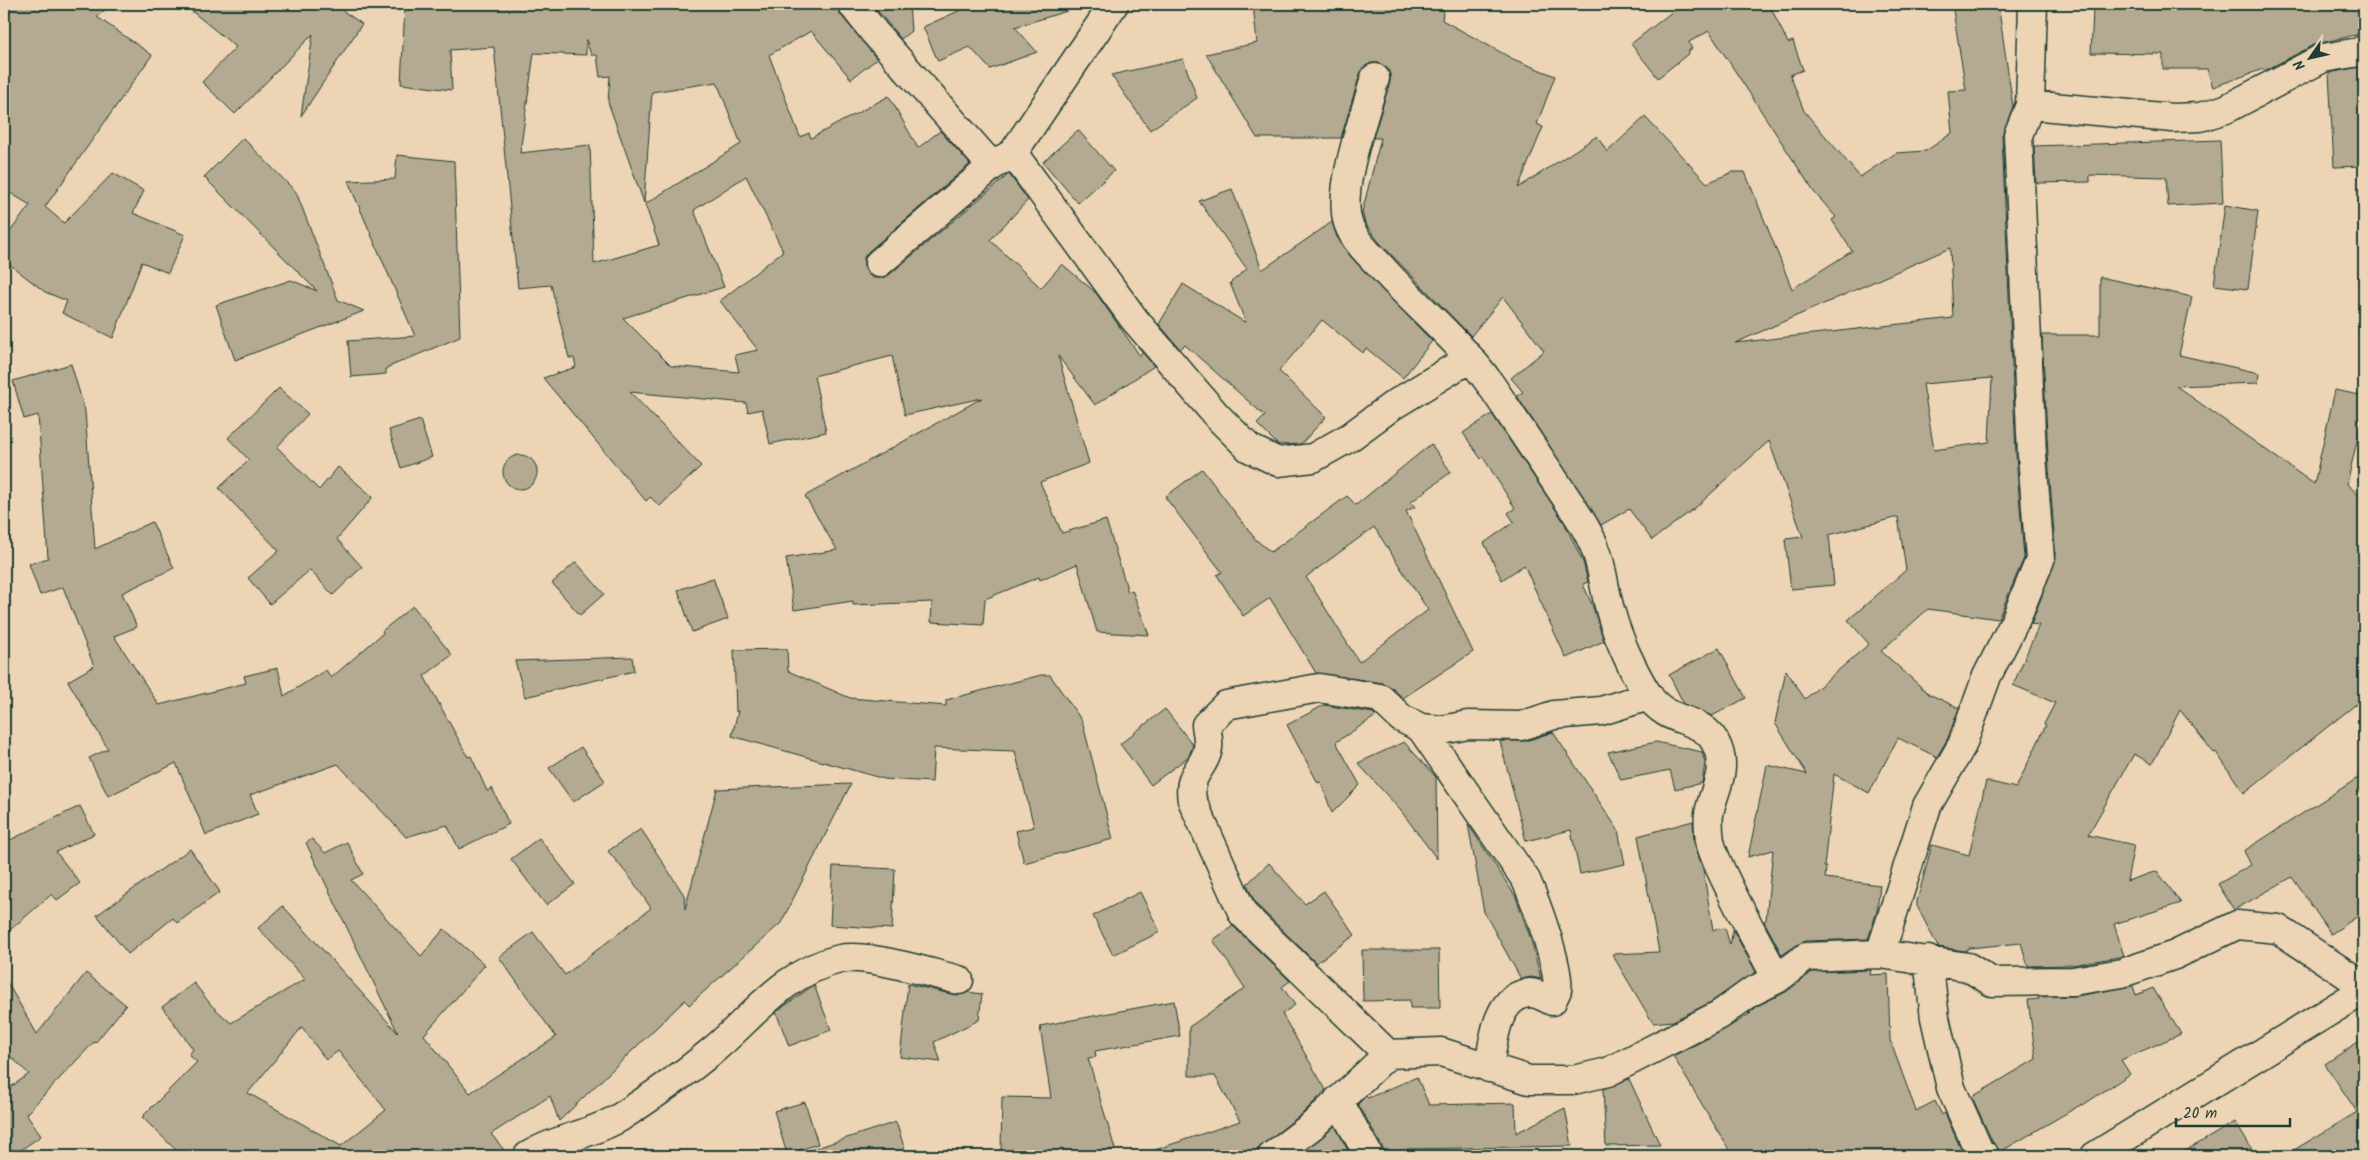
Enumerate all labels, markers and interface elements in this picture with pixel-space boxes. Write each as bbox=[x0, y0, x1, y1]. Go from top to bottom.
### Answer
north arrow bbox=[2286, 32, 2336, 82]
text: N bbox=[2288, 55, 2312, 75]
scale bar bbox=[2176, 1095, 2289, 1127]
text: 20 m bbox=[2183, 1102, 2217, 1126]

